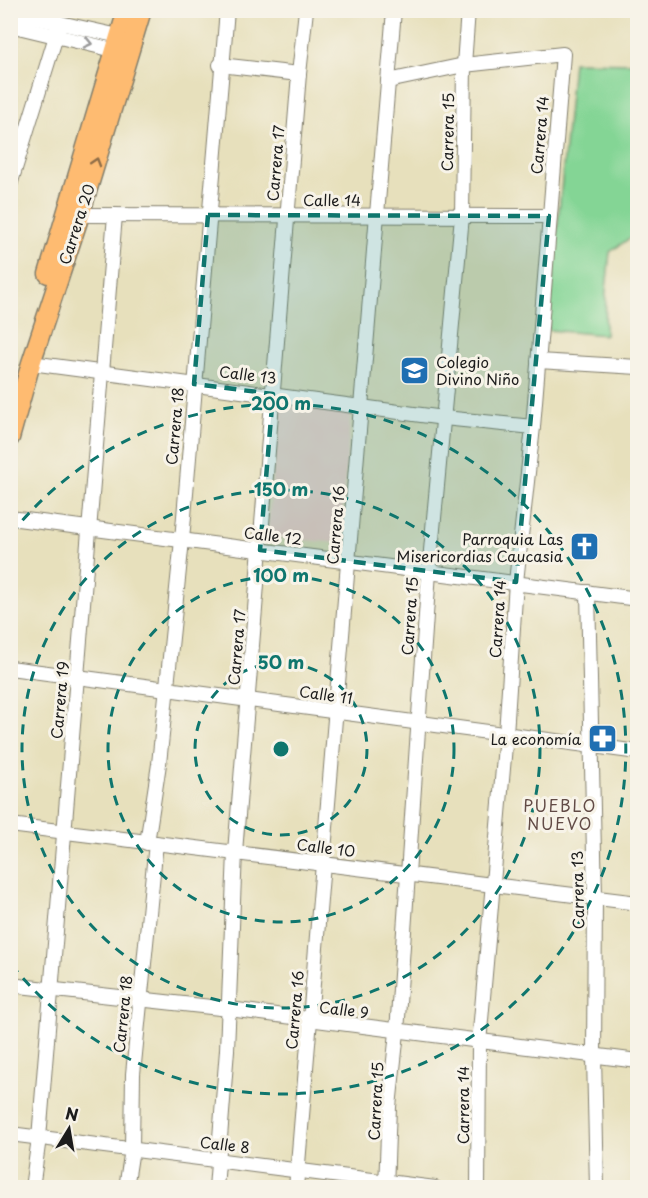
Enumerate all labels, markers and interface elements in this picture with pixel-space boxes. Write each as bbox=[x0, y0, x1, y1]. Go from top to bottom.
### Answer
one-way arrow bbox=[83, 36, 93, 49]
street label: Carrera 15 bbox=[435, 92, 459, 172]
street label: Carrera 14 bbox=[524, 95, 554, 175]
street label: Carrera 17 bbox=[260, 124, 290, 202]
one-way arrow bbox=[89, 157, 101, 168]
street label: Carrera 20 bbox=[52, 181, 100, 267]
street label: Calle 14 bbox=[303, 188, 361, 211]
place label: Colegio Divino Niño bbox=[436, 350, 519, 390]
school or university icon: Colegio Divino Niño bbox=[399, 354, 431, 386]
street label: Calle 13 bbox=[218, 359, 278, 389]
street label: Carrera 18 bbox=[159, 386, 189, 466]
text: 200 m bbox=[251, 389, 311, 416]
text: 150 m bbox=[254, 475, 308, 502]
street label: Carrera 16 bbox=[320, 485, 350, 565]
street label: Calle 12 bbox=[243, 520, 303, 550]
place label: Parroquia Las Misericordias Caucasia bbox=[397, 527, 564, 567]
church icon: Parroquia Las Misericordias Caucasia bbox=[568, 531, 600, 563]
text: 100 m bbox=[253, 561, 309, 588]
street label: Carrera 15 bbox=[395, 576, 423, 656]
street label: Carrera 14 bbox=[483, 579, 511, 659]
street label: Carrera 17 bbox=[221, 608, 251, 686]
text: 50 m bbox=[258, 648, 304, 675]
street label: Carrera 19 bbox=[44, 660, 74, 740]
street label: Calle 11 bbox=[298, 679, 354, 709]
pharmacy icon: La economía bbox=[586, 722, 618, 754]
place label: La economía bbox=[490, 727, 582, 750]
centre of rings bbox=[271, 739, 291, 759]
district label: PUEBLO NUEVO bbox=[523, 793, 597, 835]
street label: Calle 10 bbox=[295, 832, 357, 862]
street label: Carrera 13 bbox=[565, 850, 589, 929]
street label: Carrera 16 bbox=[279, 970, 309, 1050]
street label: Carrera 18 bbox=[106, 974, 138, 1054]
street label: Calle 9 bbox=[318, 995, 370, 1023]
street label: Carrera 15 bbox=[361, 1061, 389, 1141]
street label: Carrera 14 bbox=[451, 1066, 474, 1144]
north arrow bbox=[39, 1099, 99, 1159]
text: N bbox=[64, 1100, 81, 1126]
street label: Calle 8 bbox=[199, 1130, 251, 1158]

